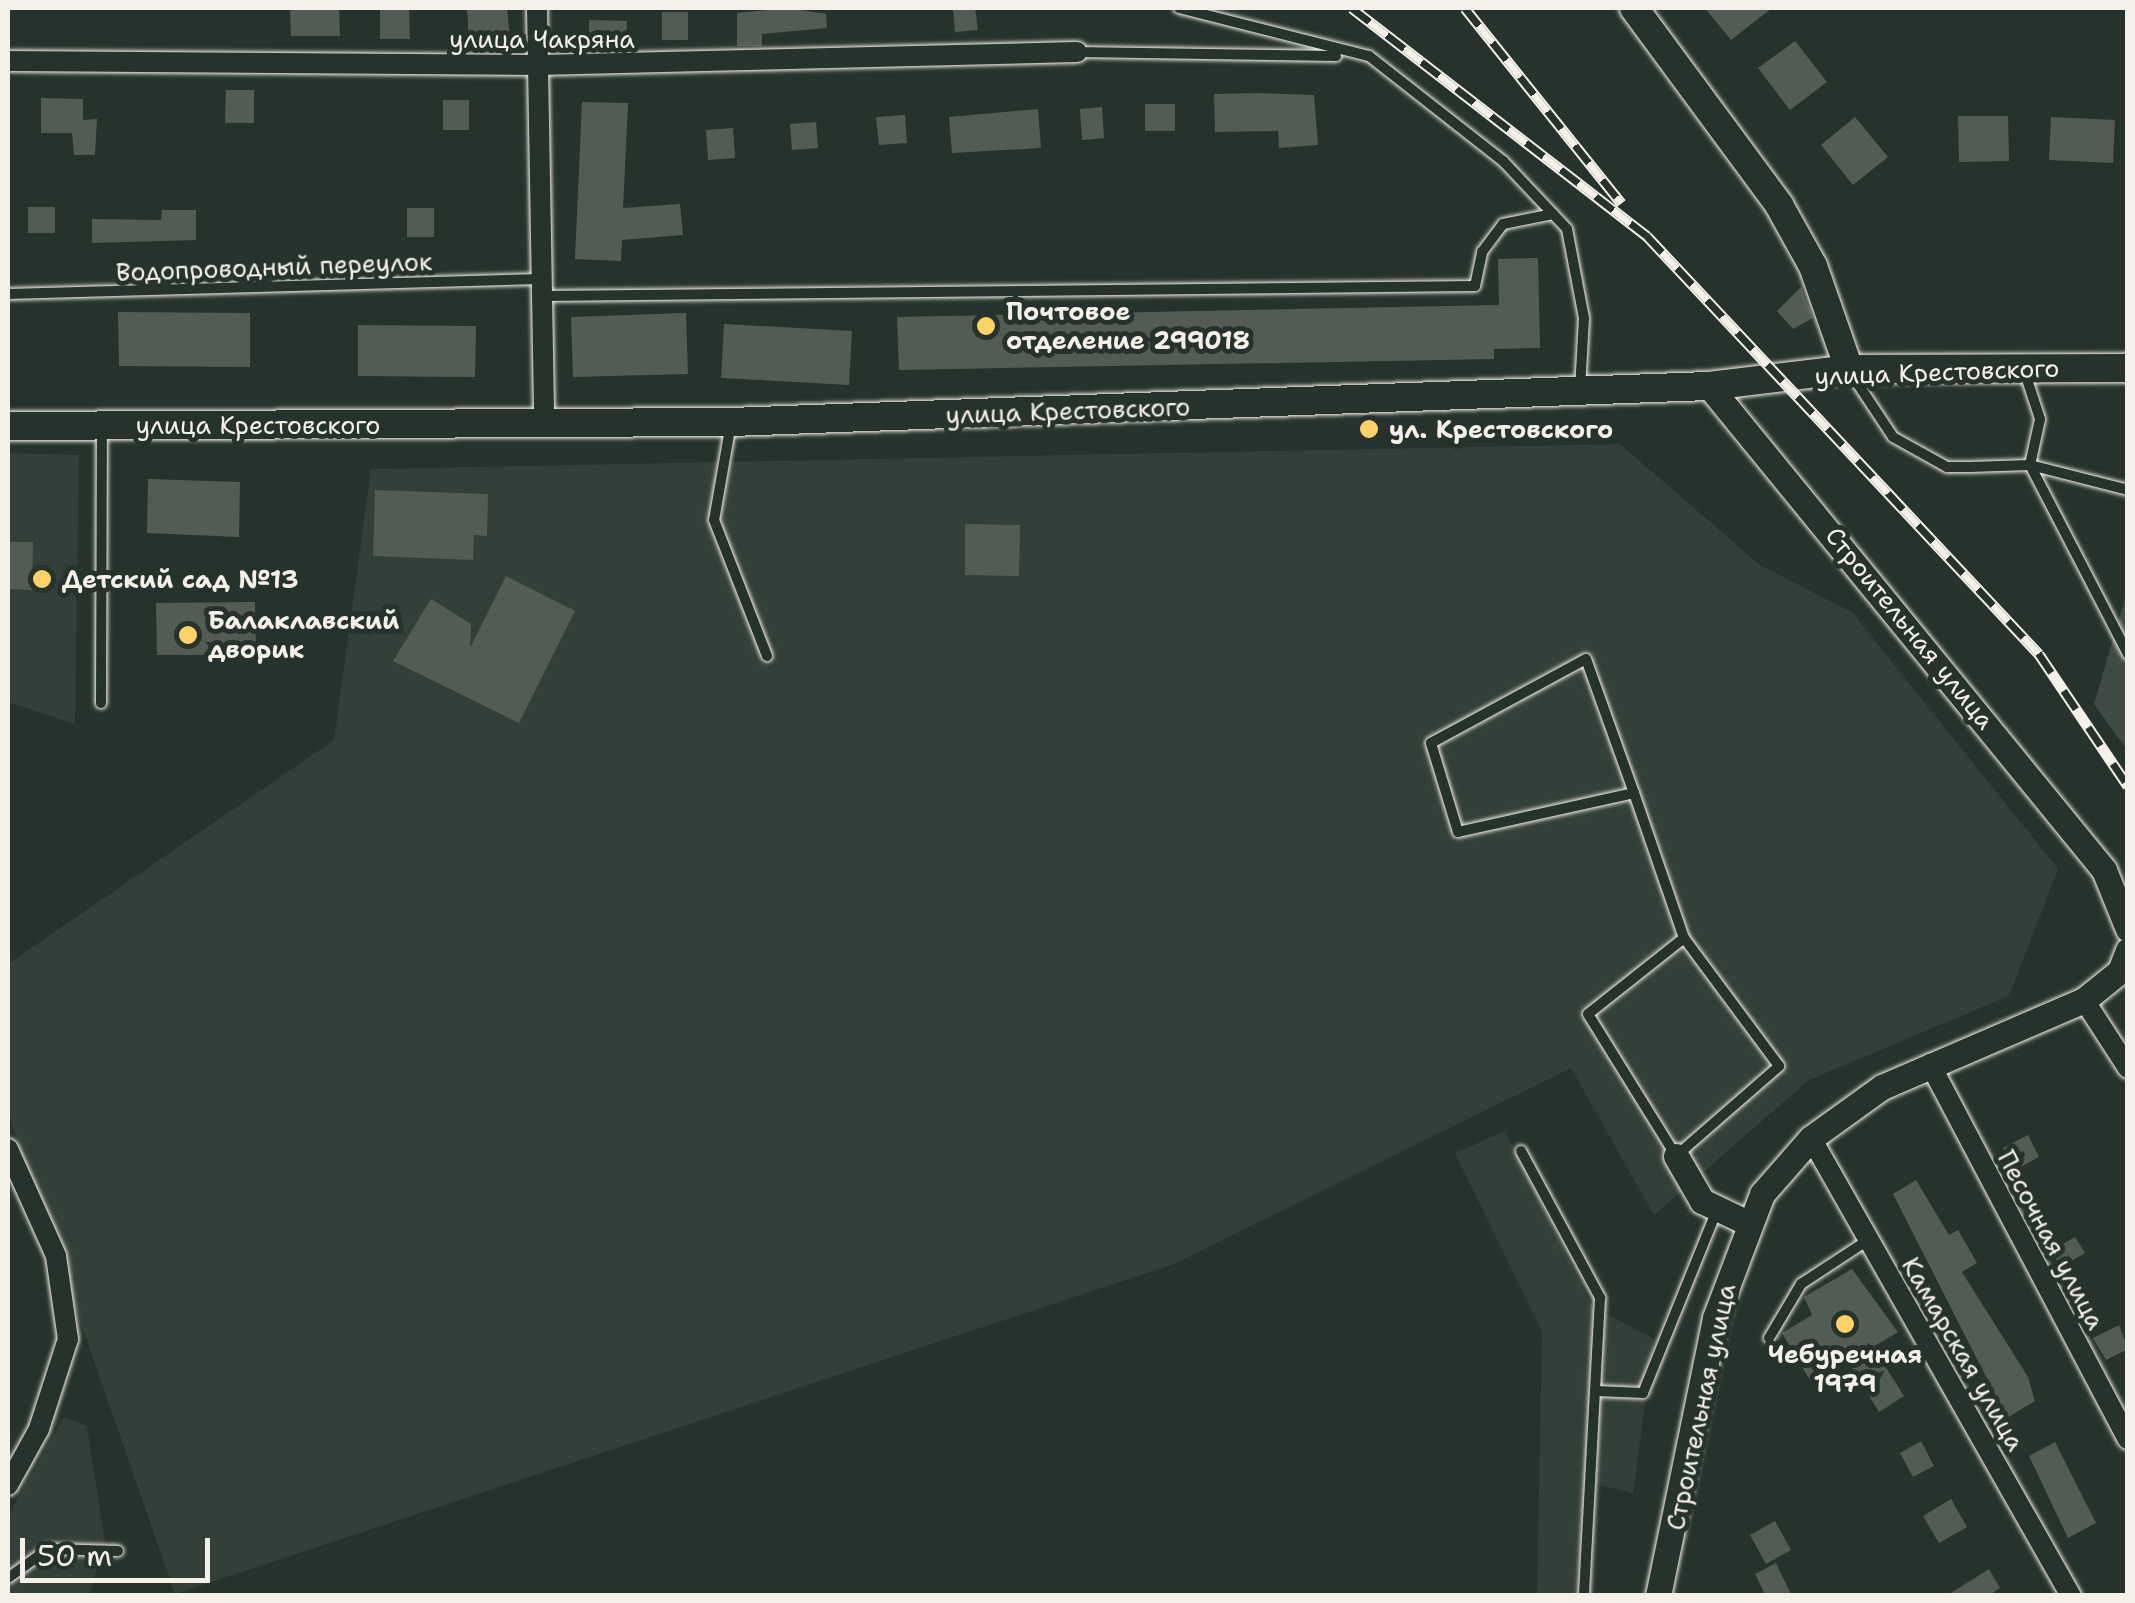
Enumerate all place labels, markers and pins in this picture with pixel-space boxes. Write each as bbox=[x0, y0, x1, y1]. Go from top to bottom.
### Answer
place label: Почтовое отделение 299018 bbox=[1006, 297, 1250, 356]
marker: Почтовое отделение 299018 bbox=[975, 315, 997, 337]
place label: ул. Крестовского bbox=[1389, 414, 1613, 444]
marker: ул. Крестовского bbox=[1358, 418, 1380, 440]
place label: Детский сад №13 bbox=[62, 564, 298, 594]
marker: Детский сад №13 bbox=[31, 568, 53, 590]
place label: Балаклавский дворик bbox=[208, 606, 399, 665]
marker: Балаклавский дворик bbox=[177, 624, 199, 646]
marker: Чебуречная 1979 bbox=[1834, 1313, 1856, 1335]
place label: Чебуречная 1979 bbox=[1768, 1340, 1922, 1399]

